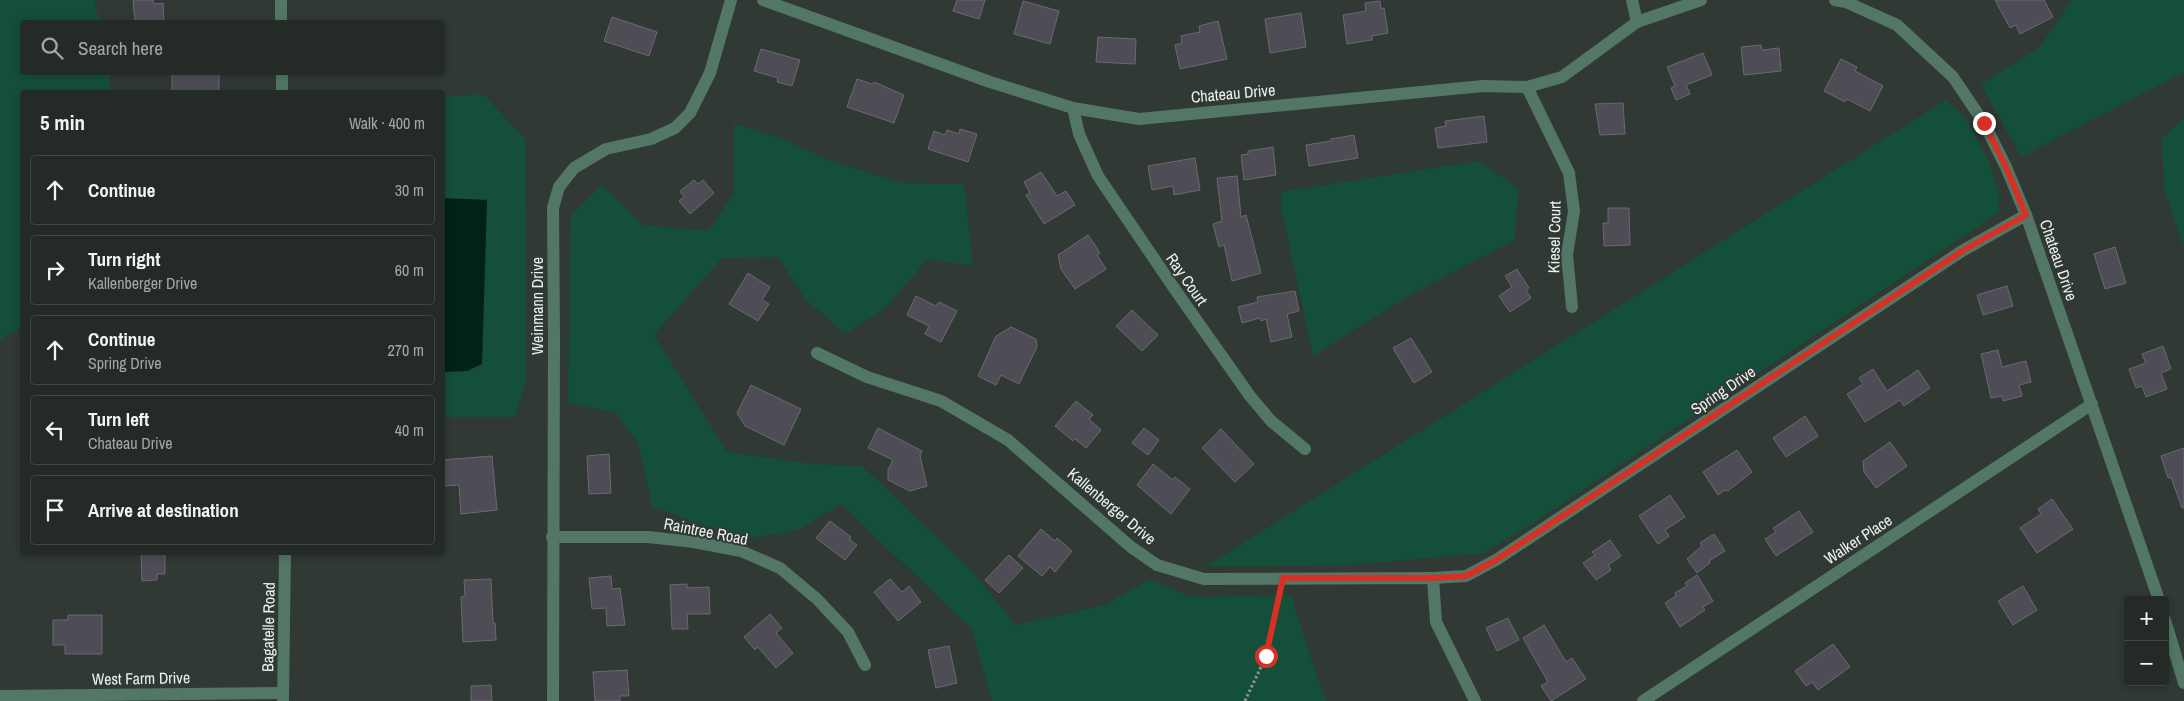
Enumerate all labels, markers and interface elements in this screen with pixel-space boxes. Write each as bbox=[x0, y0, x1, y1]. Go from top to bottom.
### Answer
search box bbox=[20, 20, 445, 75]
icon: search bbox=[38, 34, 66, 62]
text: Search here bbox=[78, 35, 163, 61]
street label: Chateau Drive bbox=[1190, 78, 1276, 108]
text: 5 min bbox=[40, 108, 85, 137]
text: Walk · 400 m bbox=[349, 112, 425, 134]
route end bbox=[1973, 112, 1996, 135]
icon: ahead bbox=[41, 176, 69, 204]
text: Continue bbox=[88, 177, 156, 203]
text: 30 m bbox=[395, 179, 424, 201]
street label: Kiesel Court bbox=[1542, 200, 1566, 273]
street label: Chateau Drive bbox=[2035, 216, 2083, 304]
text: Turn right bbox=[88, 246, 160, 272]
street label: Ray Court bbox=[1161, 249, 1213, 310]
icon: right bbox=[41, 256, 69, 284]
street label: Weinmann Drive bbox=[526, 257, 548, 355]
text: 60 m bbox=[395, 259, 424, 281]
text: Kallenberger Drive bbox=[88, 272, 197, 294]
text: Continue bbox=[88, 326, 156, 352]
icon: ahead bbox=[41, 336, 69, 364]
text: 270 m bbox=[388, 339, 424, 361]
text: Spring Drive bbox=[88, 352, 162, 374]
street label: Spring Drive bbox=[1686, 360, 1760, 420]
text: Turn left bbox=[88, 406, 149, 432]
icon: left bbox=[41, 416, 69, 444]
text: 40 m bbox=[395, 419, 424, 441]
text: Chateau Drive bbox=[88, 432, 173, 454]
street label: Kallenberger Drive bbox=[1063, 462, 1161, 550]
icon: arrive bbox=[41, 496, 69, 524]
text: Arrive at destination bbox=[88, 497, 239, 523]
street label: Walker Place bbox=[1820, 509, 1896, 569]
street label: Raintree Road bbox=[662, 512, 750, 550]
street label: Bagatelle Road bbox=[256, 582, 280, 672]
map controls bbox=[2124, 596, 2169, 686]
button: + bbox=[2124, 596, 2169, 641]
button: − bbox=[2124, 641, 2169, 686]
route start bbox=[1255, 645, 1278, 668]
street label: West Farm Drive bbox=[92, 666, 190, 690]

